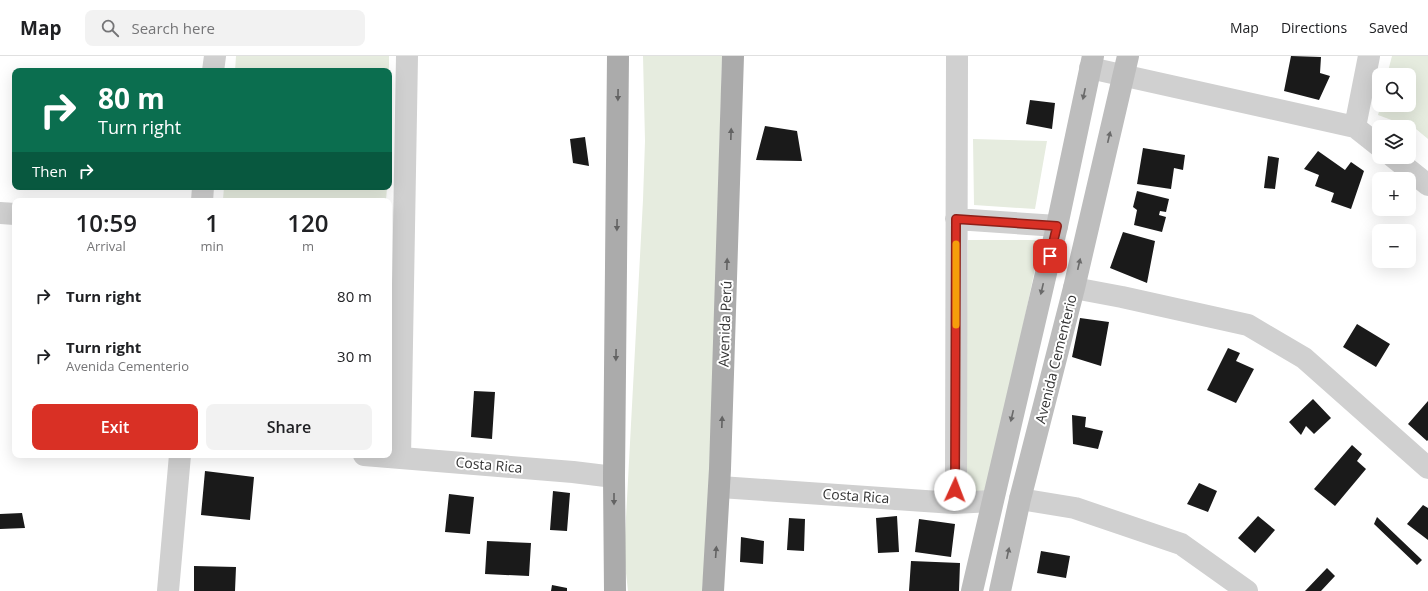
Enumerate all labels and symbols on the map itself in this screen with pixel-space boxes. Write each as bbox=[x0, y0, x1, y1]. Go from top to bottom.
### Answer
one-way arrow bbox=[1081, 88, 1087, 100]
one-way arrow bbox=[615, 89, 621, 102]
one-way arrow bbox=[727, 128, 734, 140]
one-way arrow bbox=[1106, 131, 1112, 143]
one-way arrow bbox=[614, 219, 620, 232]
pin bbox=[1033, 239, 1067, 273]
one-way arrow bbox=[1077, 257, 1083, 270]
one-way arrow bbox=[723, 258, 730, 270]
street label: Avenida Perú bbox=[713, 280, 736, 367]
one-way arrow bbox=[1038, 283, 1044, 296]
street label: Avenida Cementerio bbox=[1030, 292, 1081, 425]
one-way arrow bbox=[613, 349, 619, 362]
one-way arrow bbox=[1009, 410, 1015, 422]
one-way arrow bbox=[719, 415, 725, 428]
street label: Costa Rica bbox=[455, 452, 523, 477]
position arrow bbox=[934, 469, 976, 511]
street label: Costa Rica bbox=[822, 484, 890, 507]
one-way arrow bbox=[611, 493, 617, 506]
one-way arrow bbox=[712, 546, 719, 558]
one-way arrow bbox=[1006, 547, 1012, 559]

